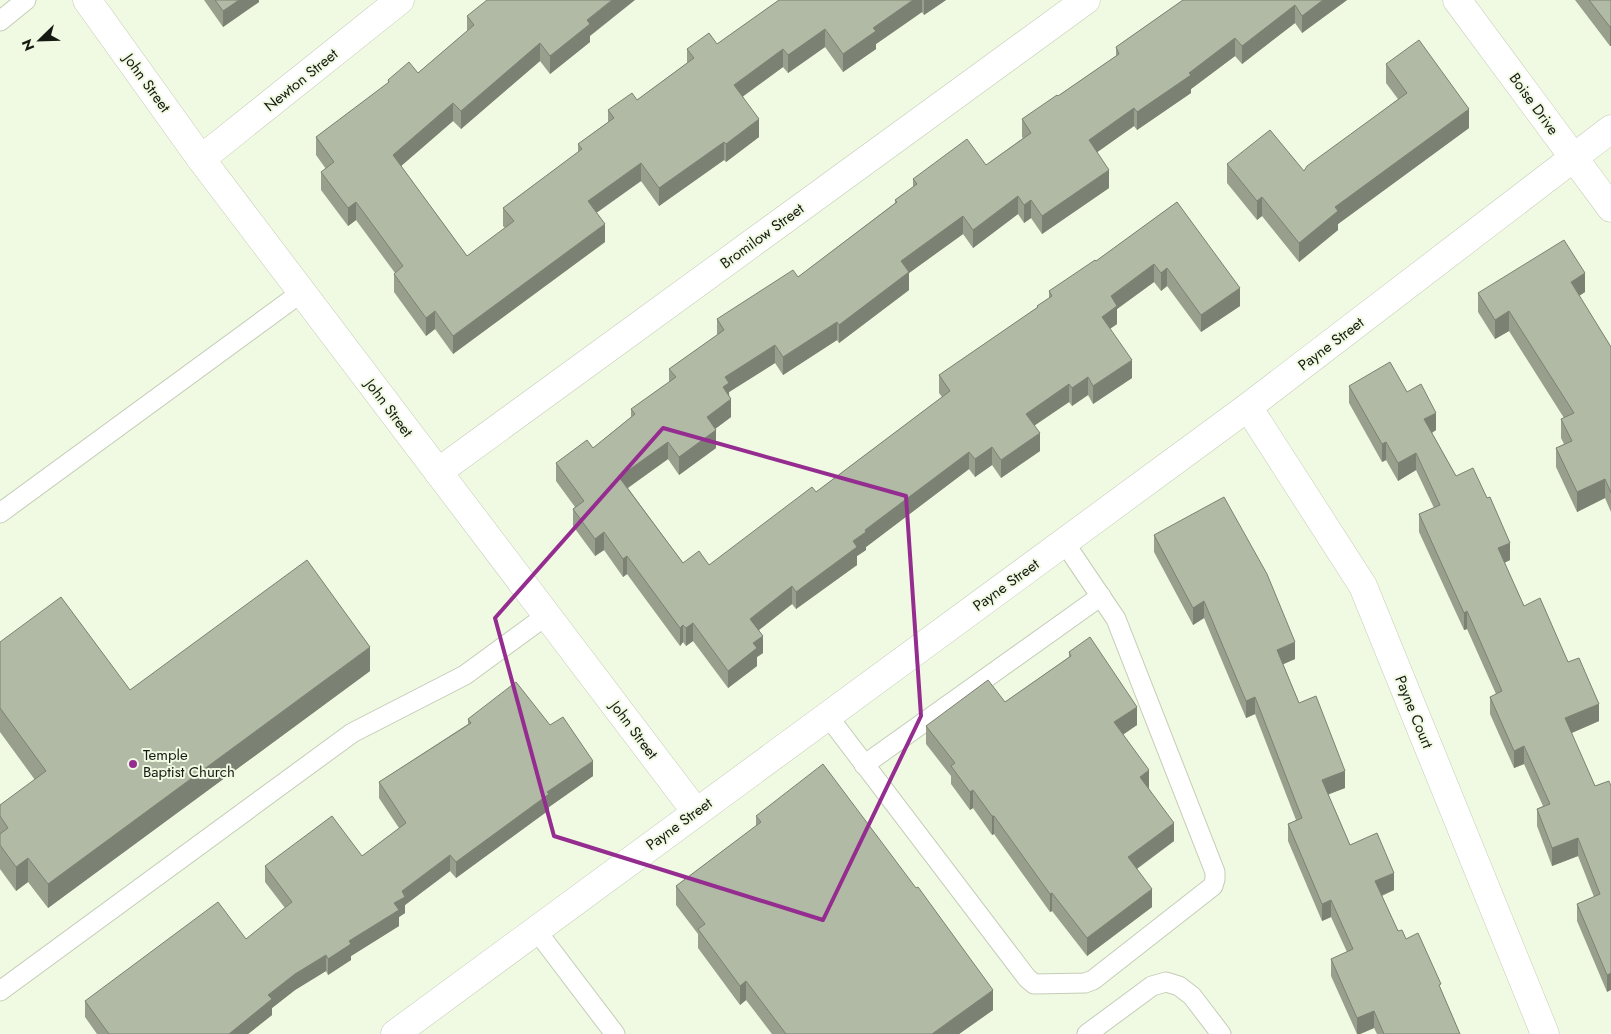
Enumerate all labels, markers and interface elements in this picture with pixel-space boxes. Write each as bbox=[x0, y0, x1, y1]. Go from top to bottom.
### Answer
north arrow bbox=[15, 15, 65, 65]
text: N bbox=[17, 36, 39, 54]
street label: Newton Street bbox=[259, 43, 343, 117]
street label: John Street bbox=[117, 47, 176, 117]
street label: Boise Drive bbox=[1504, 68, 1564, 140]
street label: Bromilow Street bbox=[715, 198, 809, 274]
street label: Payne Street bbox=[1293, 312, 1369, 376]
street label: John Street bbox=[359, 373, 418, 442]
street label: Payne Street bbox=[968, 553, 1044, 617]
street label: Payne Court bbox=[1389, 672, 1439, 752]
street label: John Street bbox=[604, 695, 663, 764]
place label: Temple Baptist Church bbox=[143, 744, 235, 783]
marker: Temple Baptist Church bbox=[127, 758, 139, 770]
street label: Payne Street bbox=[641, 792, 717, 856]

